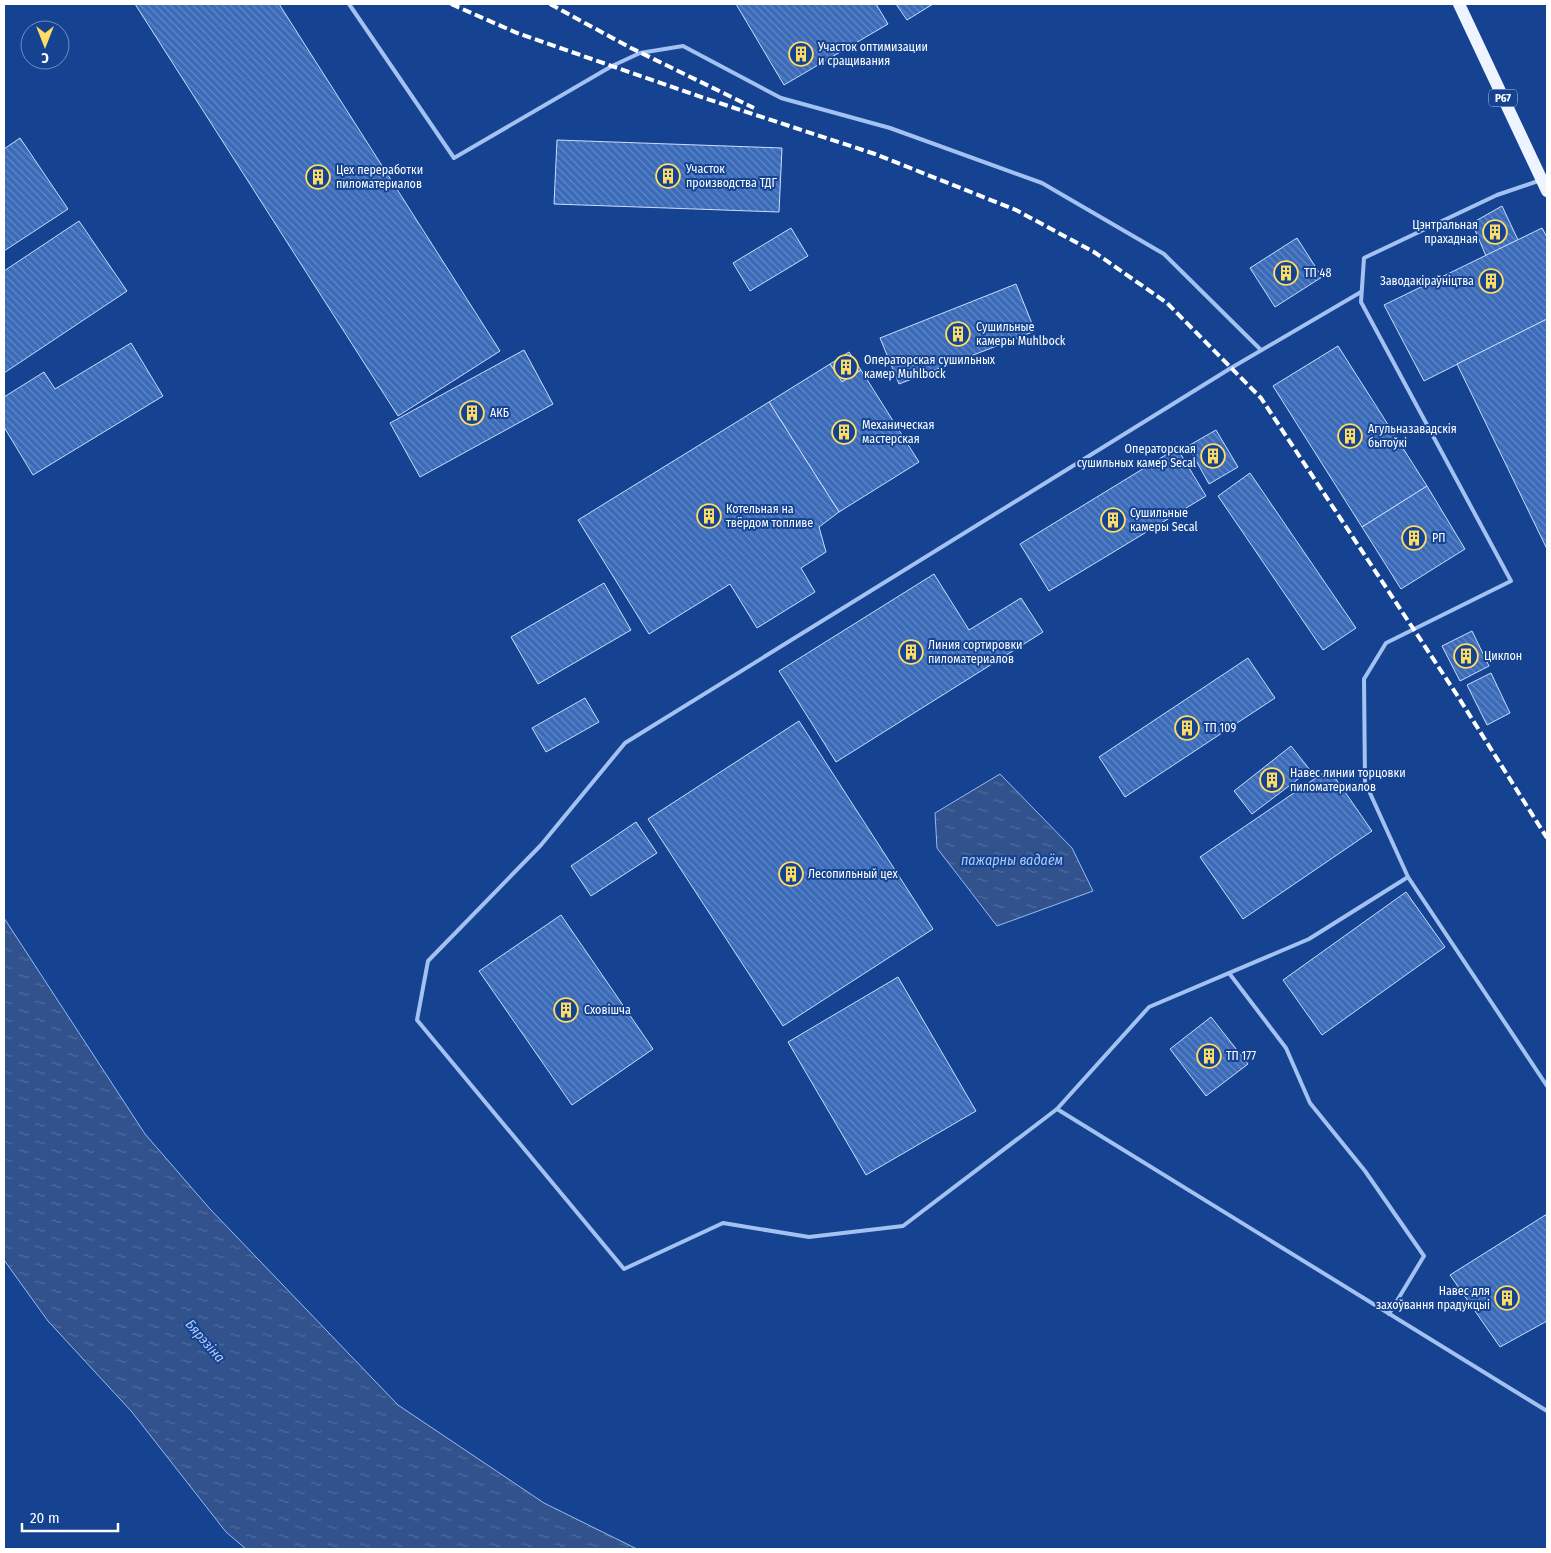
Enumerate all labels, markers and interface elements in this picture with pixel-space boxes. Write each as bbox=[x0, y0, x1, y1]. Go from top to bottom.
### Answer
north arrow bbox=[20, 20, 70, 70]
place label: Участок оптимизации и сращивания bbox=[817, 40, 928, 68]
building icon: Участок оптимизации и сращивания bbox=[788, 41, 814, 67]
text: С bbox=[41, 49, 49, 66]
road number: Р67 bbox=[1489, 90, 1517, 106]
place label: Участок производства ТДГ bbox=[685, 162, 778, 190]
place label: Цех переработки пиломатериалов bbox=[336, 163, 423, 191]
building icon: Участок производства ТДГ bbox=[655, 163, 681, 189]
building icon: Цех переработки пиломатериалов bbox=[305, 164, 331, 190]
place label: Цэнтральная прахадная bbox=[1412, 218, 1478, 246]
building icon: Цэнтральная прахадная bbox=[1482, 219, 1508, 245]
building icon: ТП 48 bbox=[1273, 260, 1299, 286]
place label: ТП 48 bbox=[1304, 266, 1331, 280]
building icon: Заводакіраўніцтва bbox=[1478, 268, 1504, 294]
place label: Заводакіраўніцтва bbox=[1380, 274, 1474, 288]
place label: Cушильные камеры Muhlbock bbox=[976, 320, 1066, 348]
building icon: Cушильные камеры Muhlbock bbox=[945, 321, 971, 347]
place label: Операторская сушильных камер Muhlbock bbox=[864, 353, 996, 381]
building icon: Операторская сушильных камер Muhlbock bbox=[833, 354, 859, 380]
building icon: АКБ bbox=[459, 400, 485, 426]
place label: АКБ bbox=[490, 406, 509, 420]
place label: Механическая мастерская bbox=[862, 418, 934, 446]
building icon: Механическая мастерская bbox=[831, 419, 857, 445]
place label: Агульназавадскія бытоўкі bbox=[1368, 422, 1457, 450]
building icon: Агульназавадскія бытоўкі bbox=[1337, 423, 1363, 449]
place label: Операторская сушильных камер Secal bbox=[1077, 442, 1196, 470]
building icon: Операторская сушильных камер Secal bbox=[1200, 443, 1226, 469]
place label: Котельная на твёрдом топливе bbox=[726, 502, 813, 530]
building icon: Котельная на твёрдом топливе bbox=[696, 503, 722, 529]
place label: Сушильные камеры Secal bbox=[1130, 506, 1198, 534]
building icon: Сушильные камеры Secal bbox=[1100, 507, 1126, 533]
building icon: РП bbox=[1401, 525, 1427, 551]
place label: РП bbox=[1432, 531, 1446, 545]
place label: Линия сортировки пиломатериалов bbox=[928, 638, 1023, 666]
building icon: Линия сортировки пиломатериалов bbox=[898, 639, 924, 665]
building icon: Циклон bbox=[1453, 643, 1479, 669]
place label: Циклон bbox=[1484, 649, 1522, 663]
building icon: ТП 109 bbox=[1174, 715, 1200, 741]
place label: ТП 109 bbox=[1204, 721, 1236, 735]
place label: Навес линии торцовки пиломатериалов bbox=[1290, 766, 1406, 794]
building icon: Навес линии торцовки пиломатериалов bbox=[1259, 767, 1285, 793]
water label: пажарны вадаём bbox=[961, 852, 1063, 869]
building icon: Лесопильный цех bbox=[778, 861, 804, 887]
place label: Лесопильный цех bbox=[808, 867, 898, 881]
building icon: Сховішча bbox=[553, 997, 579, 1023]
place label: Сховішча bbox=[584, 1003, 631, 1017]
building icon: ТП 177 bbox=[1196, 1043, 1222, 1069]
place label: ТП 177 bbox=[1226, 1049, 1256, 1063]
place label: Навес для захоўвання прадукцыі bbox=[1376, 1284, 1490, 1312]
building icon: Навес для захоўвання прадукцыі bbox=[1494, 1285, 1520, 1311]
water label: Бярэзіна bbox=[182, 1316, 228, 1366]
scale bar bbox=[22, 1500, 119, 1532]
text: 20 m bbox=[30, 1509, 60, 1527]

